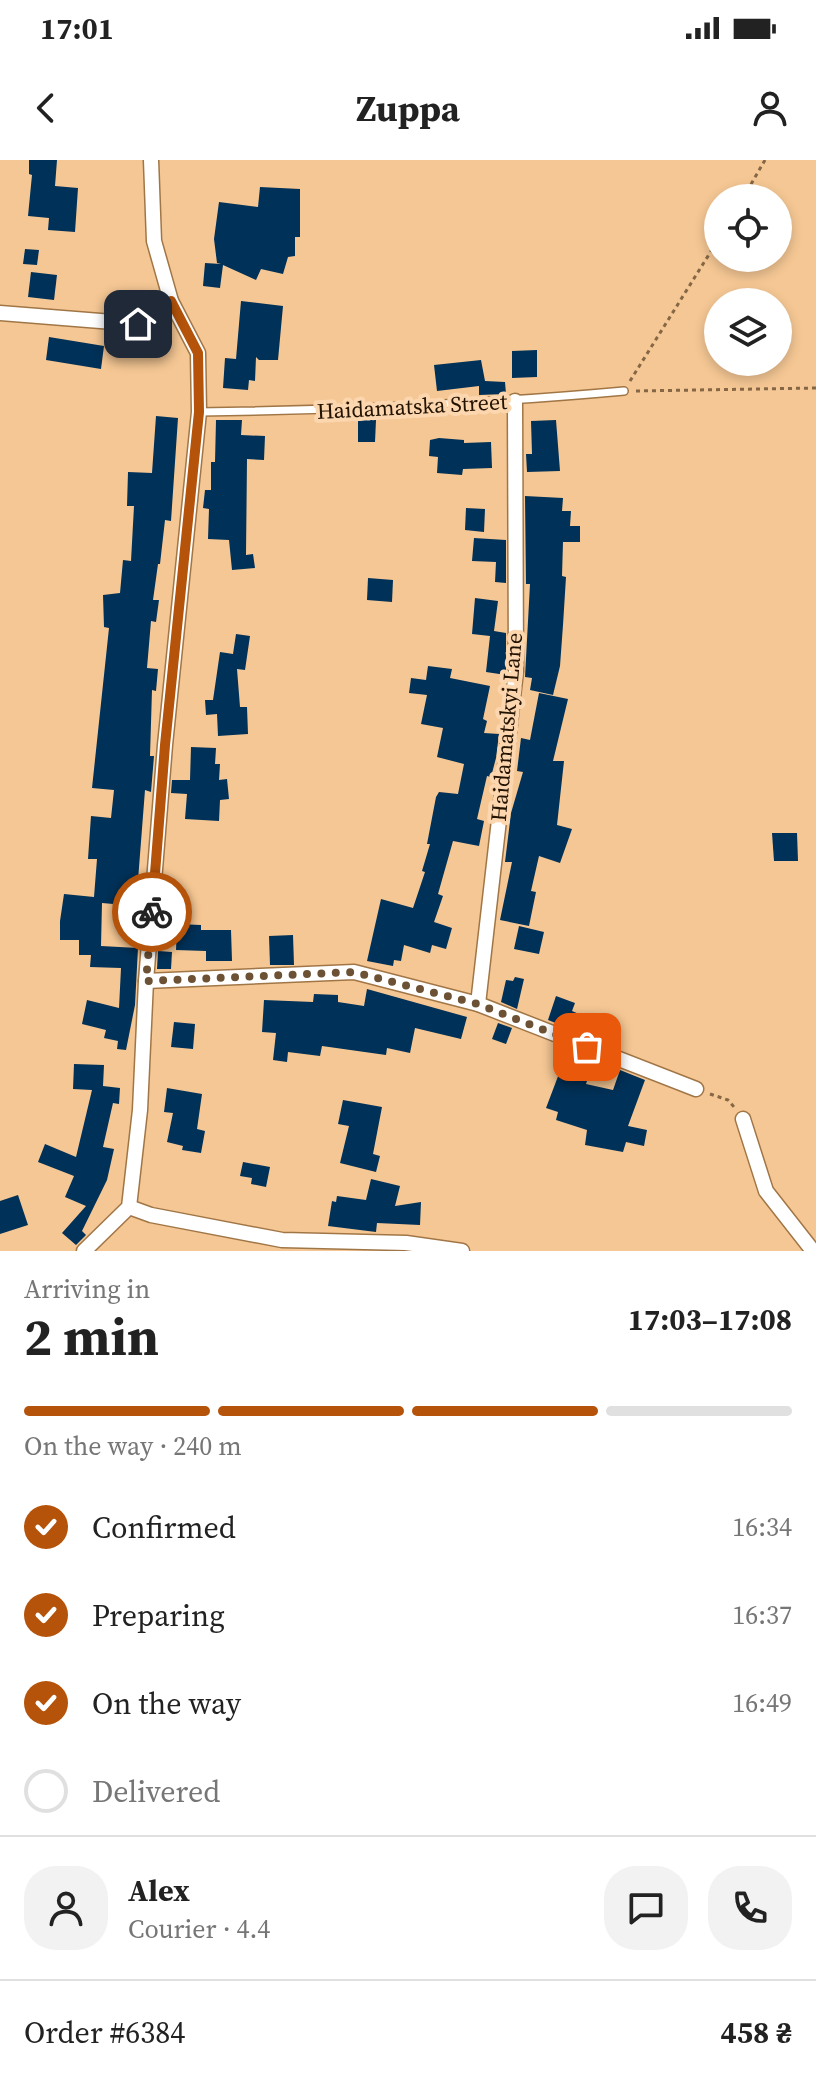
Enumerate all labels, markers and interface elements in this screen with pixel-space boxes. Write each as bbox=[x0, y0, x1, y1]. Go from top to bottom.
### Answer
text: 17:01 bbox=[40, 8, 114, 49]
text: Zuppa bbox=[356, 84, 460, 133]
icon: back bbox=[24, 86, 68, 130]
icon: person bbox=[748, 86, 792, 130]
map controls bbox=[704, 184, 792, 376]
button: locate bbox=[704, 184, 792, 272]
button: layers bbox=[704, 288, 792, 376]
pin bbox=[104, 290, 172, 358]
icon: home bbox=[116, 302, 160, 346]
street label: Haidamatska Street bbox=[316, 386, 509, 426]
street label: Haidamatskyi Lane bbox=[483, 631, 529, 823]
courier bbox=[112, 872, 192, 952]
icon: bike bbox=[130, 890, 174, 934]
pin bbox=[553, 1013, 621, 1081]
icon: bag bbox=[565, 1025, 609, 1069]
text: Arriving in bbox=[24, 1271, 150, 1307]
text: 17:03–17:08 bbox=[628, 1299, 792, 1340]
text: 2 min bbox=[24, 1301, 159, 1372]
text: On the way · 240 m bbox=[24, 1428, 242, 1464]
icon: check bbox=[24, 1505, 68, 1549]
text: Confirmed bbox=[92, 1507, 236, 1548]
text: 16:34 bbox=[732, 1509, 792, 1545]
icon: check bbox=[24, 1593, 68, 1637]
text: Preparing bbox=[92, 1595, 225, 1636]
text: 16:37 bbox=[732, 1597, 792, 1633]
icon: check bbox=[24, 1681, 68, 1725]
text: On the way bbox=[92, 1683, 241, 1724]
text: 16:49 bbox=[732, 1685, 792, 1721]
text: Delivered bbox=[92, 1771, 220, 1812]
button: person bbox=[24, 1866, 108, 1950]
button: chat bbox=[604, 1866, 688, 1950]
button: phone bbox=[708, 1866, 792, 1950]
text: Alex bbox=[128, 1870, 190, 1911]
text: Courier · 4.4 bbox=[128, 1911, 270, 1947]
text: Order #6384 bbox=[24, 2012, 185, 2053]
text: 458 ₴ bbox=[721, 2012, 792, 2053]

